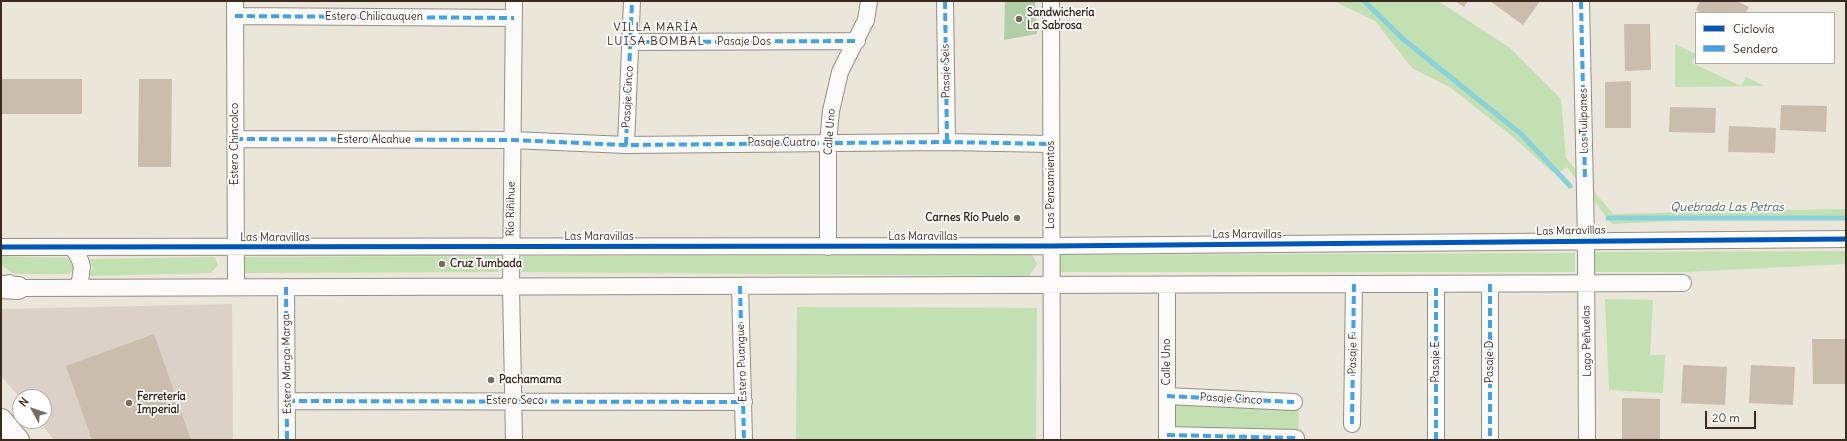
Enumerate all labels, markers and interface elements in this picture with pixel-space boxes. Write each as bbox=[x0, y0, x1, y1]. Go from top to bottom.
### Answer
place label: Sandwichería La Sabrosa bbox=[1027, 6, 1094, 32]
street label: Estero Chilicauquen bbox=[325, 10, 423, 24]
legend bbox=[1695, 12, 1835, 64]
marker: Sandwichería La Sabrosa bbox=[1014, 14, 1024, 24]
district label: VILLA MARÍA LUISA BOMBAL bbox=[607, 21, 705, 49]
text: Ciclovía bbox=[1733, 21, 1774, 36]
street label: Pasaje Dos bbox=[717, 35, 771, 49]
text: Sendero bbox=[1733, 41, 1778, 56]
street label: Pasaje Seis bbox=[939, 44, 953, 98]
street label: Pasaje Cinco bbox=[620, 65, 636, 129]
street label: Los Tulipanes bbox=[1577, 88, 1591, 154]
street label: Estero Chincolco bbox=[228, 103, 242, 185]
street label: Calle Uno bbox=[822, 108, 838, 156]
street label: Estero Alcahue bbox=[337, 133, 411, 147]
street label: Pasaje Cuatro bbox=[748, 136, 816, 150]
street label: Los Pensamientos bbox=[1044, 141, 1058, 229]
street label: Río Riñihue bbox=[504, 181, 518, 237]
water label: Quebrada Las Petras bbox=[1670, 201, 1784, 215]
place label: Carnes Río Puelo bbox=[925, 211, 1009, 225]
marker: Carnes Río Puelo bbox=[1012, 213, 1022, 223]
street label: Las Maravillas bbox=[1536, 224, 1606, 238]
street label: Las Maravillas bbox=[1212, 228, 1282, 242]
street label: Las Maravillas bbox=[564, 230, 634, 244]
street label: Las Maravillas bbox=[888, 230, 958, 244]
street label: Las Maravillas bbox=[240, 231, 310, 245]
place label: Cruz Tumbada bbox=[450, 257, 522, 271]
marker: Cruz Tumbada bbox=[437, 259, 447, 269]
street label: Lago Peñuelas bbox=[1580, 305, 1594, 377]
street label: Estero Marga Marga bbox=[280, 314, 294, 414]
street label: Estero Puangue bbox=[734, 324, 750, 402]
street label: Pasaje F bbox=[1346, 333, 1360, 375]
street label: Calle Uno bbox=[1160, 339, 1174, 385]
street label: Pasaje E bbox=[1429, 341, 1443, 383]
street label: Pasaje D bbox=[1483, 341, 1497, 383]
place label: Pachamama bbox=[499, 373, 562, 387]
marker: Pachamama bbox=[486, 375, 496, 385]
north arrow bbox=[12, 389, 52, 429]
place label: Ferretería Imperial bbox=[137, 390, 186, 416]
street label: Pasaje Cinco bbox=[1199, 391, 1263, 407]
street label: Estero Seco bbox=[486, 394, 544, 408]
text: N bbox=[16, 395, 31, 409]
marker: Ferretería Imperial bbox=[124, 398, 134, 408]
scale bar bbox=[1707, 403, 1758, 429]
text: 20 m bbox=[1712, 410, 1740, 425]

